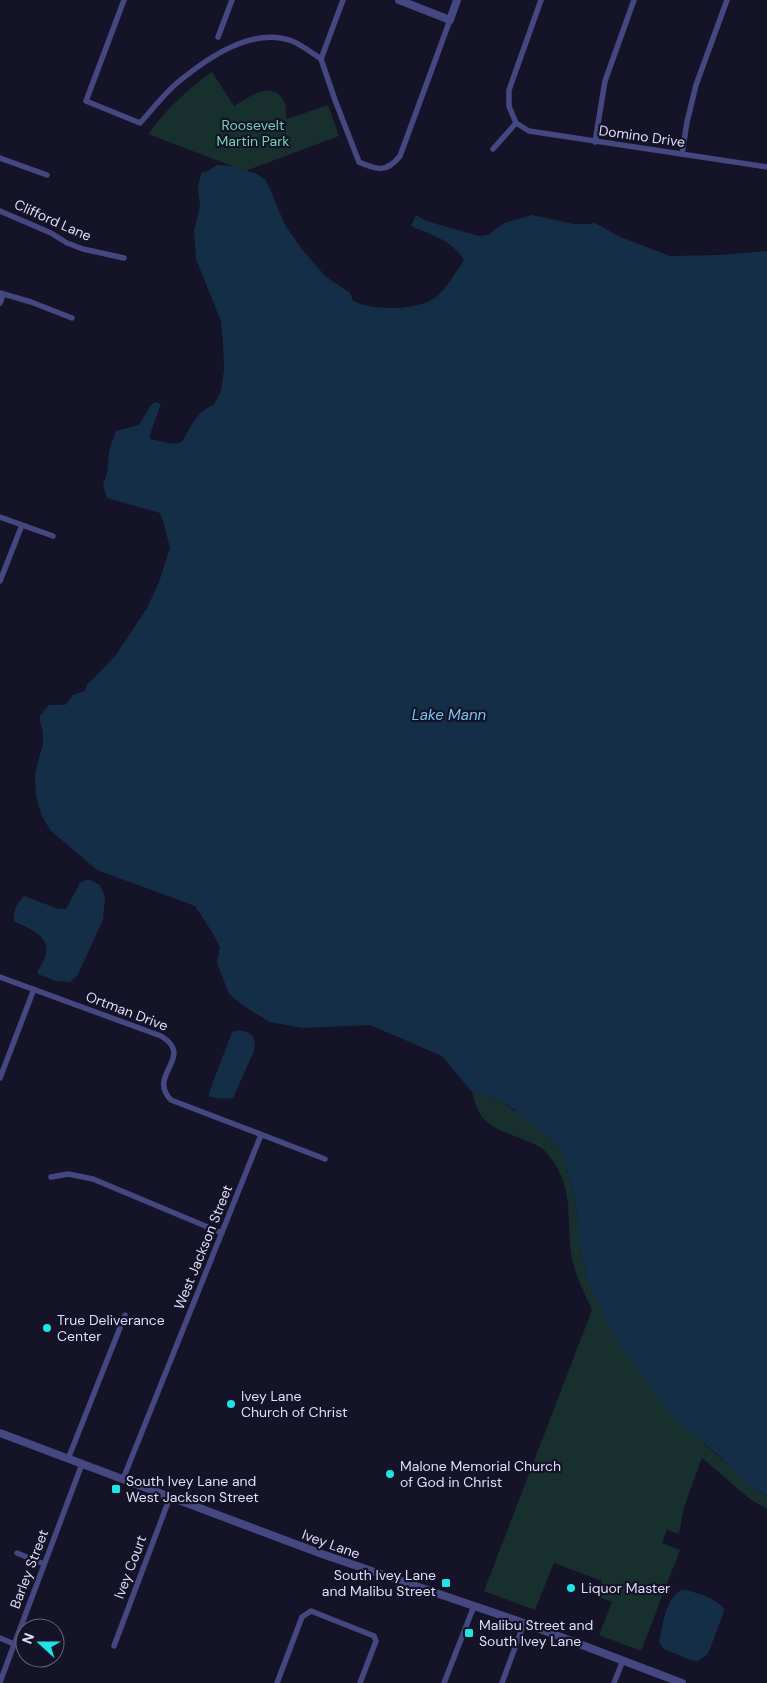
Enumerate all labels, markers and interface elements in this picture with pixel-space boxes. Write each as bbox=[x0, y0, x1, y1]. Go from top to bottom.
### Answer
park label: Roosevelt Martin Park bbox=[217, 116, 289, 150]
street label: Domino Drive bbox=[598, 121, 686, 151]
street label: Clifford Lane bbox=[12, 195, 94, 245]
water label: Lake Mann bbox=[412, 705, 487, 725]
street label: Ortman Drive bbox=[83, 987, 171, 1035]
street label: West Jackson Street bbox=[170, 1182, 236, 1312]
place label: True Deliverance Center bbox=[57, 1311, 165, 1345]
marker: True Deliverance Center bbox=[41, 1322, 53, 1334]
place label: Ivey Lane Church of Christ bbox=[241, 1387, 347, 1421]
marker: Ivey Lane Church of Christ bbox=[225, 1398, 237, 1410]
place label: Malone Memorial Church of God in Christ bbox=[400, 1457, 561, 1491]
marker: Malone Memorial Church of God in Christ bbox=[384, 1468, 396, 1480]
place label: South Ivey Lane and West Jackson Street bbox=[126, 1472, 259, 1506]
marker: South Ivey Lane and West Jackson Street bbox=[110, 1483, 122, 1495]
street label: Ivey Lane bbox=[300, 1525, 363, 1563]
street label: Barley Street bbox=[6, 1527, 52, 1611]
street label: Ivey Court bbox=[110, 1533, 150, 1601]
place label: South Ivey Lane and Malibu Street bbox=[322, 1566, 436, 1600]
marker: South Ivey Lane and Malibu Street bbox=[440, 1577, 452, 1589]
place label: Liquor Master bbox=[581, 1579, 670, 1597]
marker: Liquor Master bbox=[565, 1582, 577, 1594]
place label: Malibu Street and South Ivey Lane bbox=[479, 1616, 593, 1650]
north arrow bbox=[15, 1618, 65, 1668]
marker: Malibu Street and South Ivey Lane bbox=[463, 1627, 475, 1639]
text: N bbox=[18, 1630, 38, 1646]

